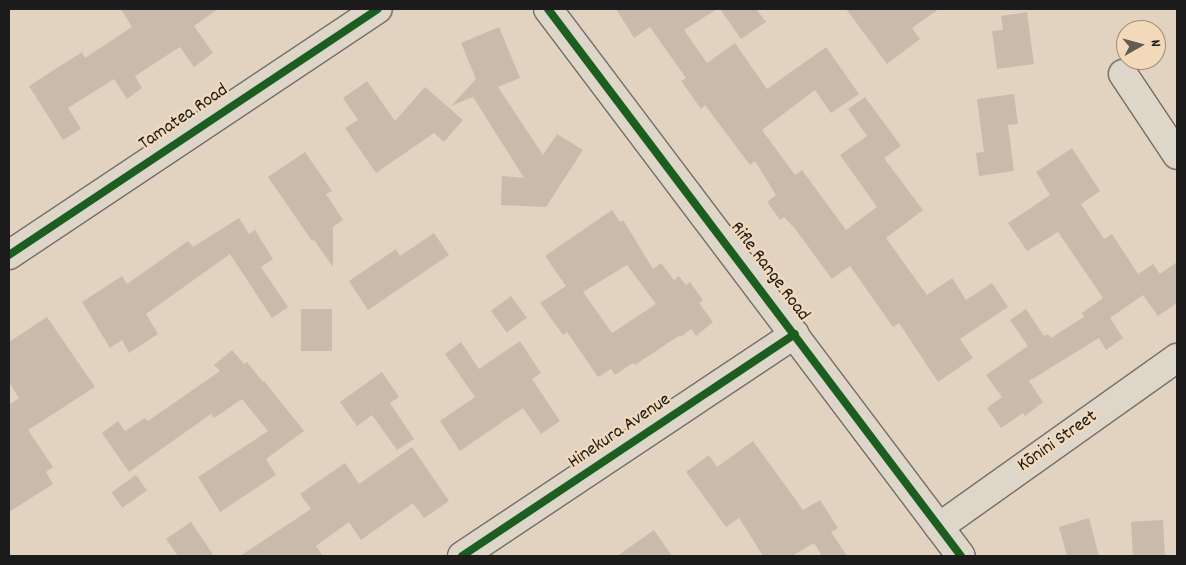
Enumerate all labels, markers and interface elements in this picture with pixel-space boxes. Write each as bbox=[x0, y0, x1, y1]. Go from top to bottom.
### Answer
north arrow bbox=[1116, 20, 1166, 70]
text: N bbox=[1145, 39, 1165, 48]
street label: Tamatea Road bbox=[135, 80, 233, 156]
street label: Rifle Range Road bbox=[724, 218, 814, 326]
street label: Hinekura Avenue bbox=[564, 389, 676, 475]
street label: Kōnini Street bbox=[1014, 406, 1102, 478]

